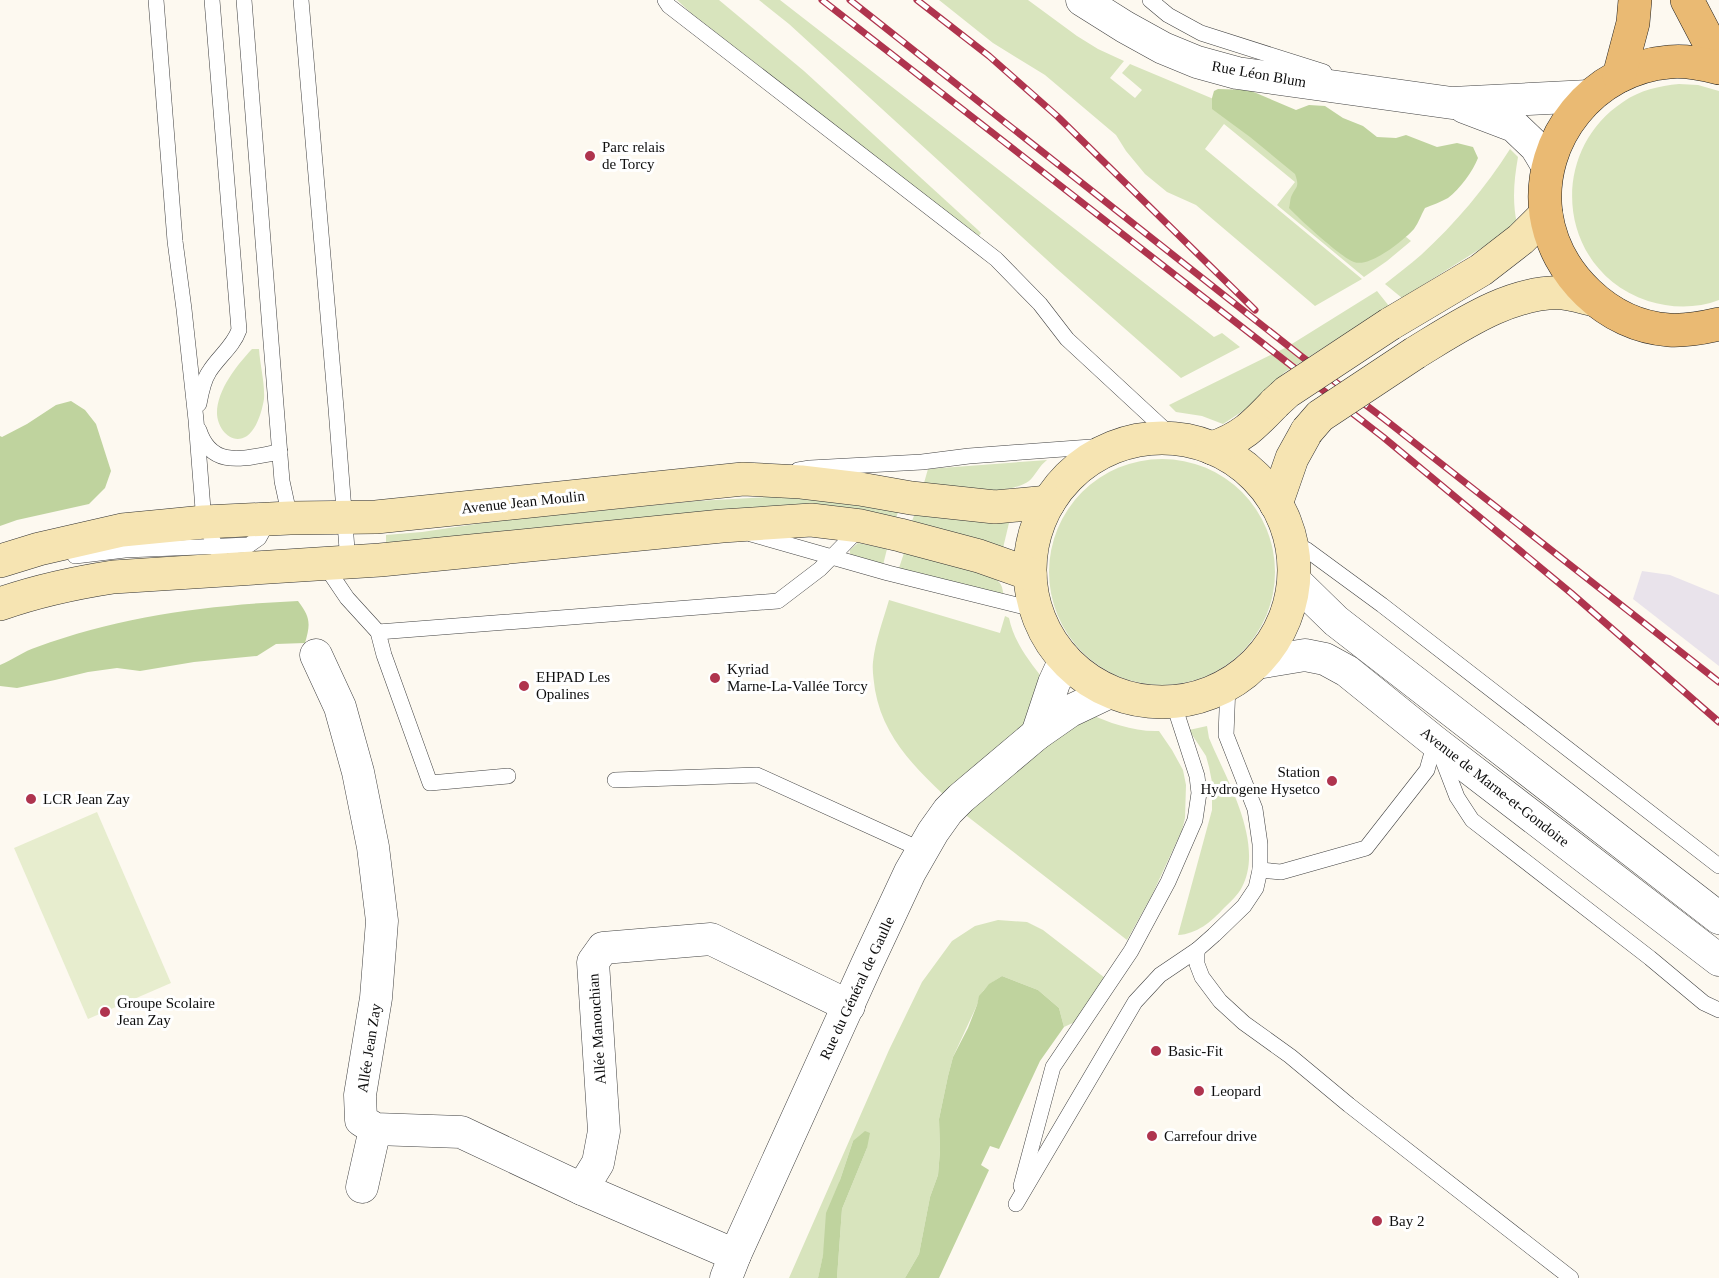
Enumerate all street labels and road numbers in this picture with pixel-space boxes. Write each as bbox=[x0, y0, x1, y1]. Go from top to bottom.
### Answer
street label: Rue Léon Blum bbox=[1210, 58, 1308, 90]
street label: Avenue Jean Moulin bbox=[461, 488, 586, 516]
street label: Avenue de Marne-et-Gondoire bbox=[1418, 724, 1573, 850]
street label: Rue du Général de Gaulle bbox=[817, 914, 897, 1062]
street label: Allée Manouchian bbox=[585, 972, 609, 1085]
street label: Allée Jean Zay bbox=[354, 1002, 384, 1094]

